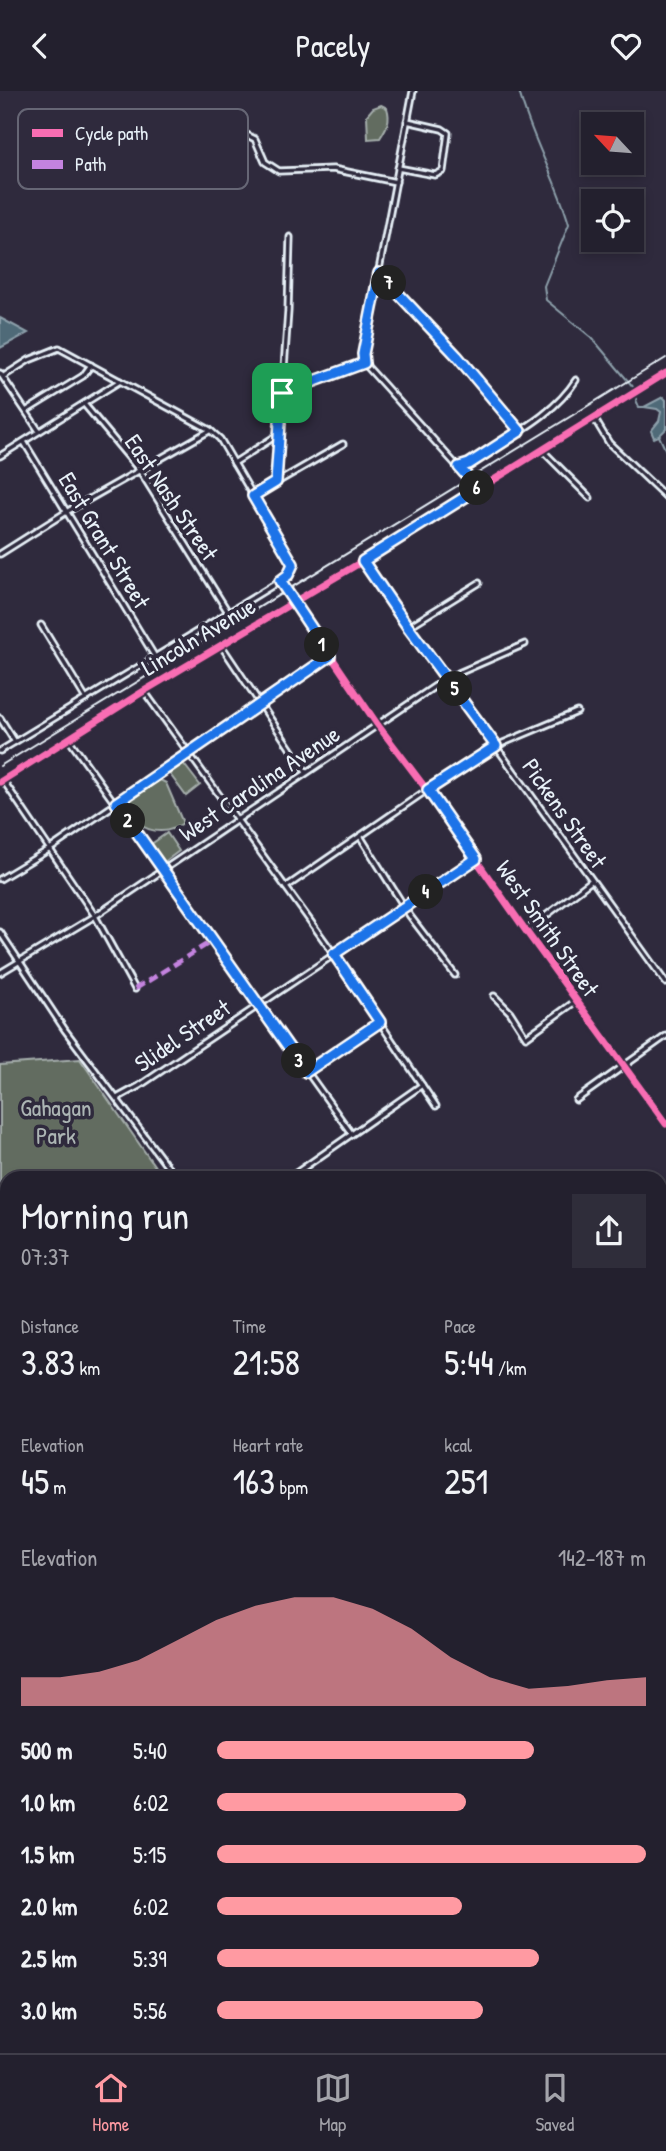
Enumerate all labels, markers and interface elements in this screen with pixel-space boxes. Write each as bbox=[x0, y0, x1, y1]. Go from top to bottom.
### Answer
text: Pacely bbox=[295, 24, 371, 67]
icon: back bbox=[21, 27, 59, 65]
icon: heart bbox=[607, 27, 645, 65]
legend bbox=[18, 109, 248, 189]
north arrow bbox=[581, 112, 644, 175]
map controls bbox=[581, 112, 644, 252]
text: Cycle path bbox=[75, 120, 148, 146]
text: Path bbox=[75, 151, 106, 177]
button: locate bbox=[581, 189, 644, 252]
pin: 7 bbox=[372, 265, 406, 301]
text: 7 bbox=[384, 269, 393, 295]
pin bbox=[252, 363, 312, 423]
icon: arrive bbox=[263, 374, 301, 412]
street label: East Nash Street bbox=[118, 428, 226, 567]
street label: East Grant Street bbox=[52, 466, 159, 615]
pin: 6 bbox=[460, 471, 494, 505]
text: 6 bbox=[473, 474, 480, 500]
street label: Lincoln Avenue bbox=[135, 589, 261, 683]
pin: 1 bbox=[304, 627, 340, 663]
text: 1 bbox=[318, 631, 325, 657]
pin: 5 bbox=[438, 671, 472, 707]
text: 5 bbox=[450, 675, 459, 701]
street label: West Carolina Avenue bbox=[172, 717, 346, 849]
street label: Pickens Street bbox=[515, 752, 615, 875]
pin: 2 bbox=[110, 803, 146, 839]
text: 2 bbox=[123, 807, 132, 833]
street label: West Smith Street bbox=[489, 853, 607, 1003]
pin: 4 bbox=[408, 875, 444, 909]
text: 4 bbox=[422, 878, 429, 904]
street label: Slidel Street bbox=[128, 991, 237, 1079]
pin: 3 bbox=[282, 1044, 316, 1079]
text: 3 bbox=[294, 1047, 303, 1073]
park label: Gahagan Park bbox=[20, 1091, 92, 1151]
text: Morning run bbox=[21, 1189, 189, 1241]
button: share bbox=[572, 1194, 646, 1268]
text: 07:37 bbox=[21, 1241, 70, 1272]
text: Distance bbox=[21, 1313, 79, 1339]
text: Time bbox=[233, 1313, 266, 1339]
text: Pace bbox=[444, 1313, 476, 1339]
text: 3.83 bbox=[21, 1339, 75, 1386]
text: 21:58 bbox=[233, 1339, 300, 1386]
text: 5:44 bbox=[444, 1339, 494, 1386]
text: km bbox=[75, 1355, 100, 1381]
text: /km bbox=[494, 1355, 527, 1381]
text: Elevation bbox=[21, 1432, 84, 1458]
text: Heart rate bbox=[233, 1432, 304, 1458]
text: kcal bbox=[444, 1432, 472, 1458]
text: 45 bbox=[21, 1458, 49, 1505]
text: 163 bbox=[233, 1458, 275, 1505]
text: 251 bbox=[444, 1458, 488, 1505]
text: m bbox=[49, 1474, 66, 1500]
text: bpm bbox=[275, 1474, 308, 1500]
text: Elevation bbox=[21, 1542, 97, 1573]
text: 142–187 m bbox=[558, 1542, 646, 1573]
text: 500 m bbox=[21, 1735, 72, 1766]
text: 5:40 bbox=[133, 1735, 167, 1766]
text: 1.0 km bbox=[21, 1787, 75, 1818]
text: 6:02 bbox=[133, 1787, 169, 1818]
text: 1.5 km bbox=[21, 1839, 74, 1870]
text: 5:15 bbox=[133, 1839, 166, 1870]
text: 2.0 km bbox=[21, 1891, 77, 1922]
text: 6:02 bbox=[133, 1891, 169, 1922]
text: 2.5 km bbox=[21, 1943, 77, 1974]
text: 5:39 bbox=[133, 1943, 167, 1974]
text: 3.0 km bbox=[21, 1995, 77, 2026]
text: 5:56 bbox=[133, 1995, 167, 2026]
tab: Home bbox=[92, 2069, 130, 2137]
tab: Map bbox=[314, 2069, 352, 2137]
tab: Saved bbox=[535, 2069, 574, 2137]

